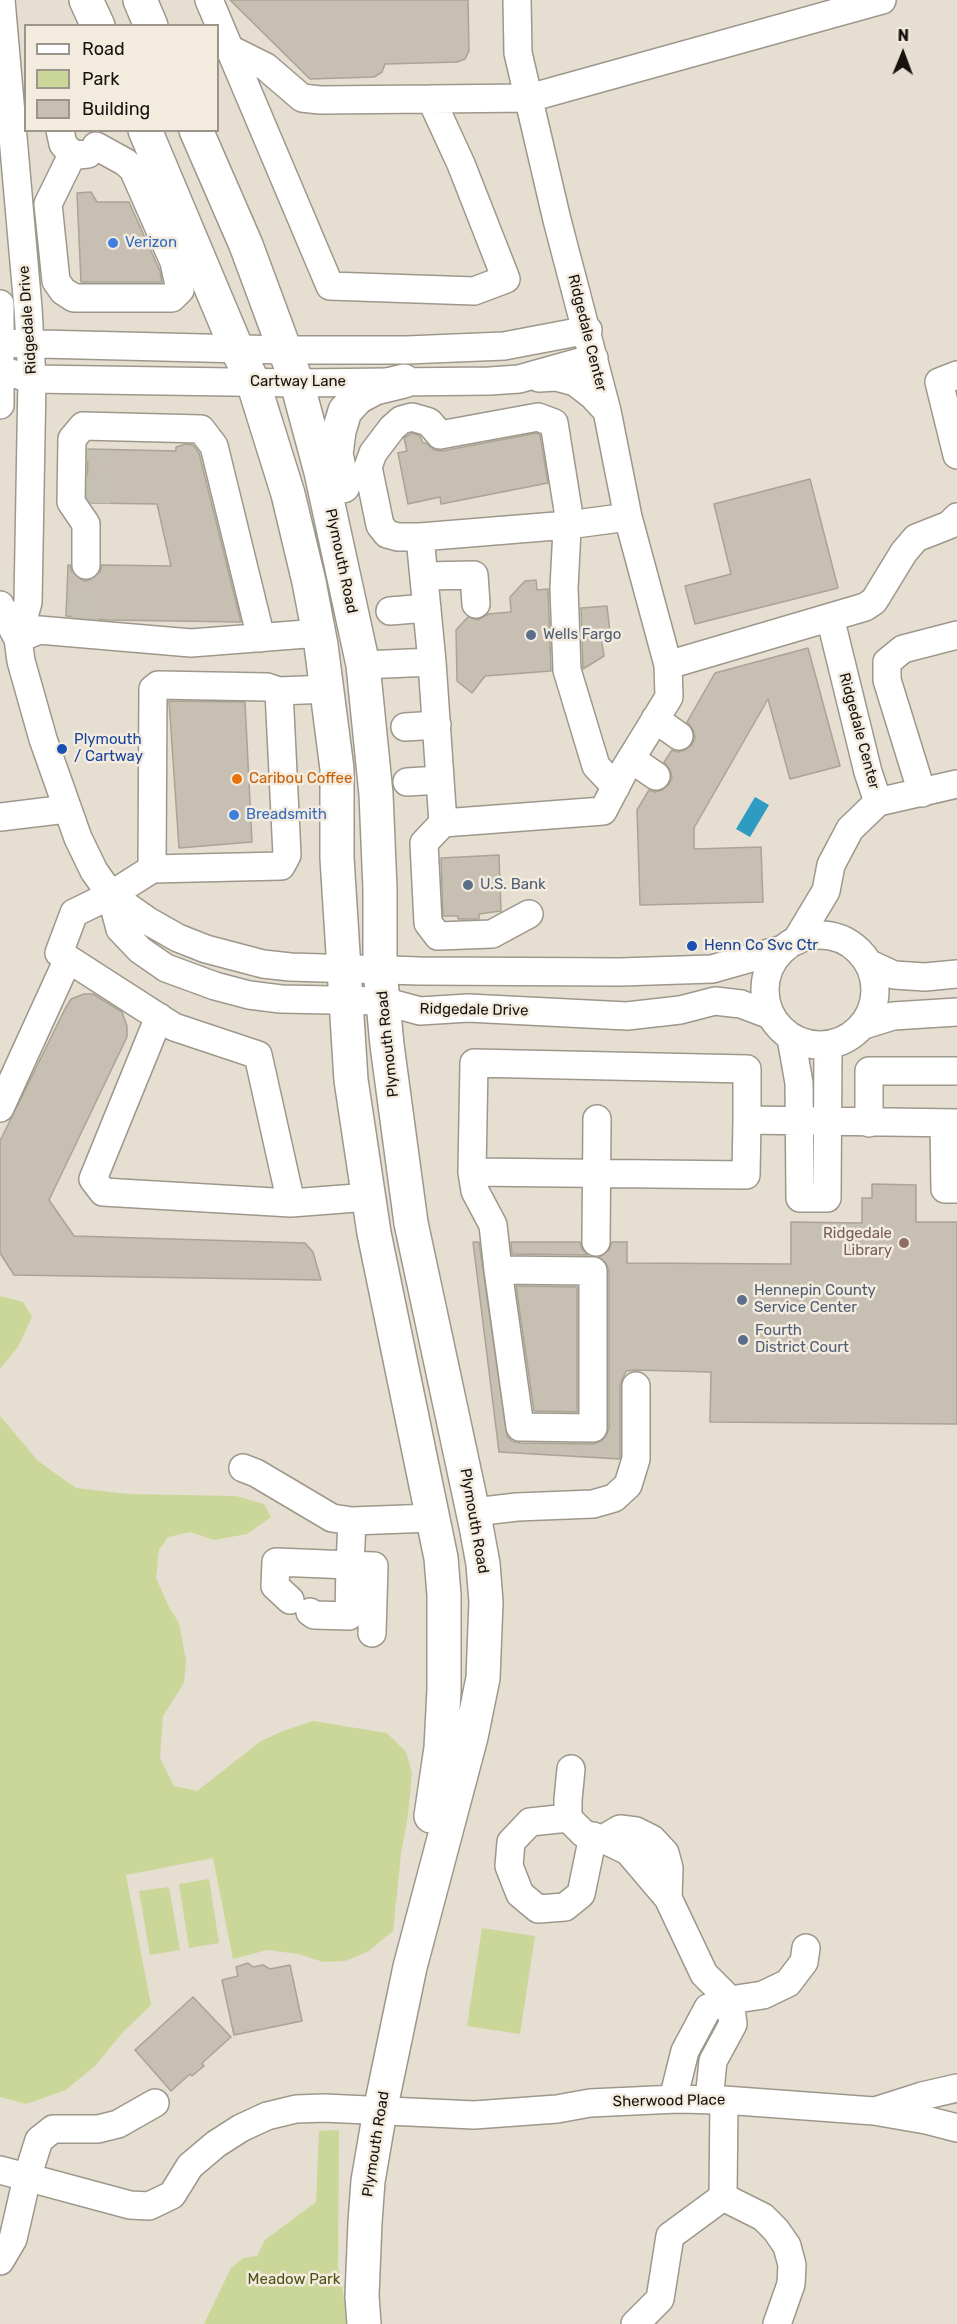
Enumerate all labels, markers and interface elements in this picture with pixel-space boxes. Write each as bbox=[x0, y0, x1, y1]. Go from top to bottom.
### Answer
legend bbox=[24, 24, 219, 132]
north arrow bbox=[873, 24, 933, 84]
text: N bbox=[897, 26, 909, 45]
text: Road bbox=[82, 38, 125, 60]
text: Park bbox=[82, 68, 119, 90]
text: Building bbox=[82, 98, 150, 120]
place label: Verizon bbox=[125, 234, 177, 252]
marker: Verizon bbox=[106, 236, 120, 250]
street label: Ridgedale Drive bbox=[15, 265, 41, 375]
street label: Ridgedale Center bbox=[564, 273, 610, 393]
street label: Cartway Lane bbox=[250, 373, 346, 391]
street label: Plymouth Road bbox=[321, 507, 361, 615]
place label: Wells Fargo bbox=[543, 626, 621, 644]
marker: Wells Fargo bbox=[524, 628, 538, 642]
street label: Ridgedale Center bbox=[835, 671, 883, 791]
place label: Plymouth / Cartway bbox=[74, 731, 143, 766]
marker: Plymouth / Cartway bbox=[55, 742, 69, 756]
place label: Caribou Coffee bbox=[249, 770, 352, 788]
marker: Caribou Coffee bbox=[230, 772, 244, 786]
place label: Breadsmith bbox=[246, 806, 327, 824]
marker: Breadsmith bbox=[227, 808, 241, 822]
place label: U.S. Bank bbox=[480, 876, 546, 894]
marker: U.S. Bank bbox=[461, 878, 475, 892]
place label: Henn Co Svc Ctr bbox=[704, 937, 818, 955]
marker: Henn Co Svc Ctr bbox=[685, 939, 699, 953]
street label: Plymouth Road bbox=[373, 990, 403, 1098]
street label: Ridgedale Drive bbox=[419, 1000, 529, 1020]
place label: Ridgedale Library bbox=[823, 1225, 892, 1260]
marker: Ridgedale Library bbox=[897, 1236, 911, 1250]
place label: Hennepin County Service Center bbox=[754, 1282, 876, 1317]
marker: Hennepin County Service Center bbox=[735, 1293, 749, 1307]
place label: Fourth District Court bbox=[755, 1322, 849, 1357]
marker: Fourth District Court bbox=[736, 1333, 750, 1347]
street label: Plymouth Road bbox=[456, 1467, 492, 1575]
street label: Plymouth Road bbox=[359, 2090, 393, 2198]
street label: Sherwood Place bbox=[613, 2091, 725, 2111]
park label: Meadow Park bbox=[248, 2271, 340, 2289]

